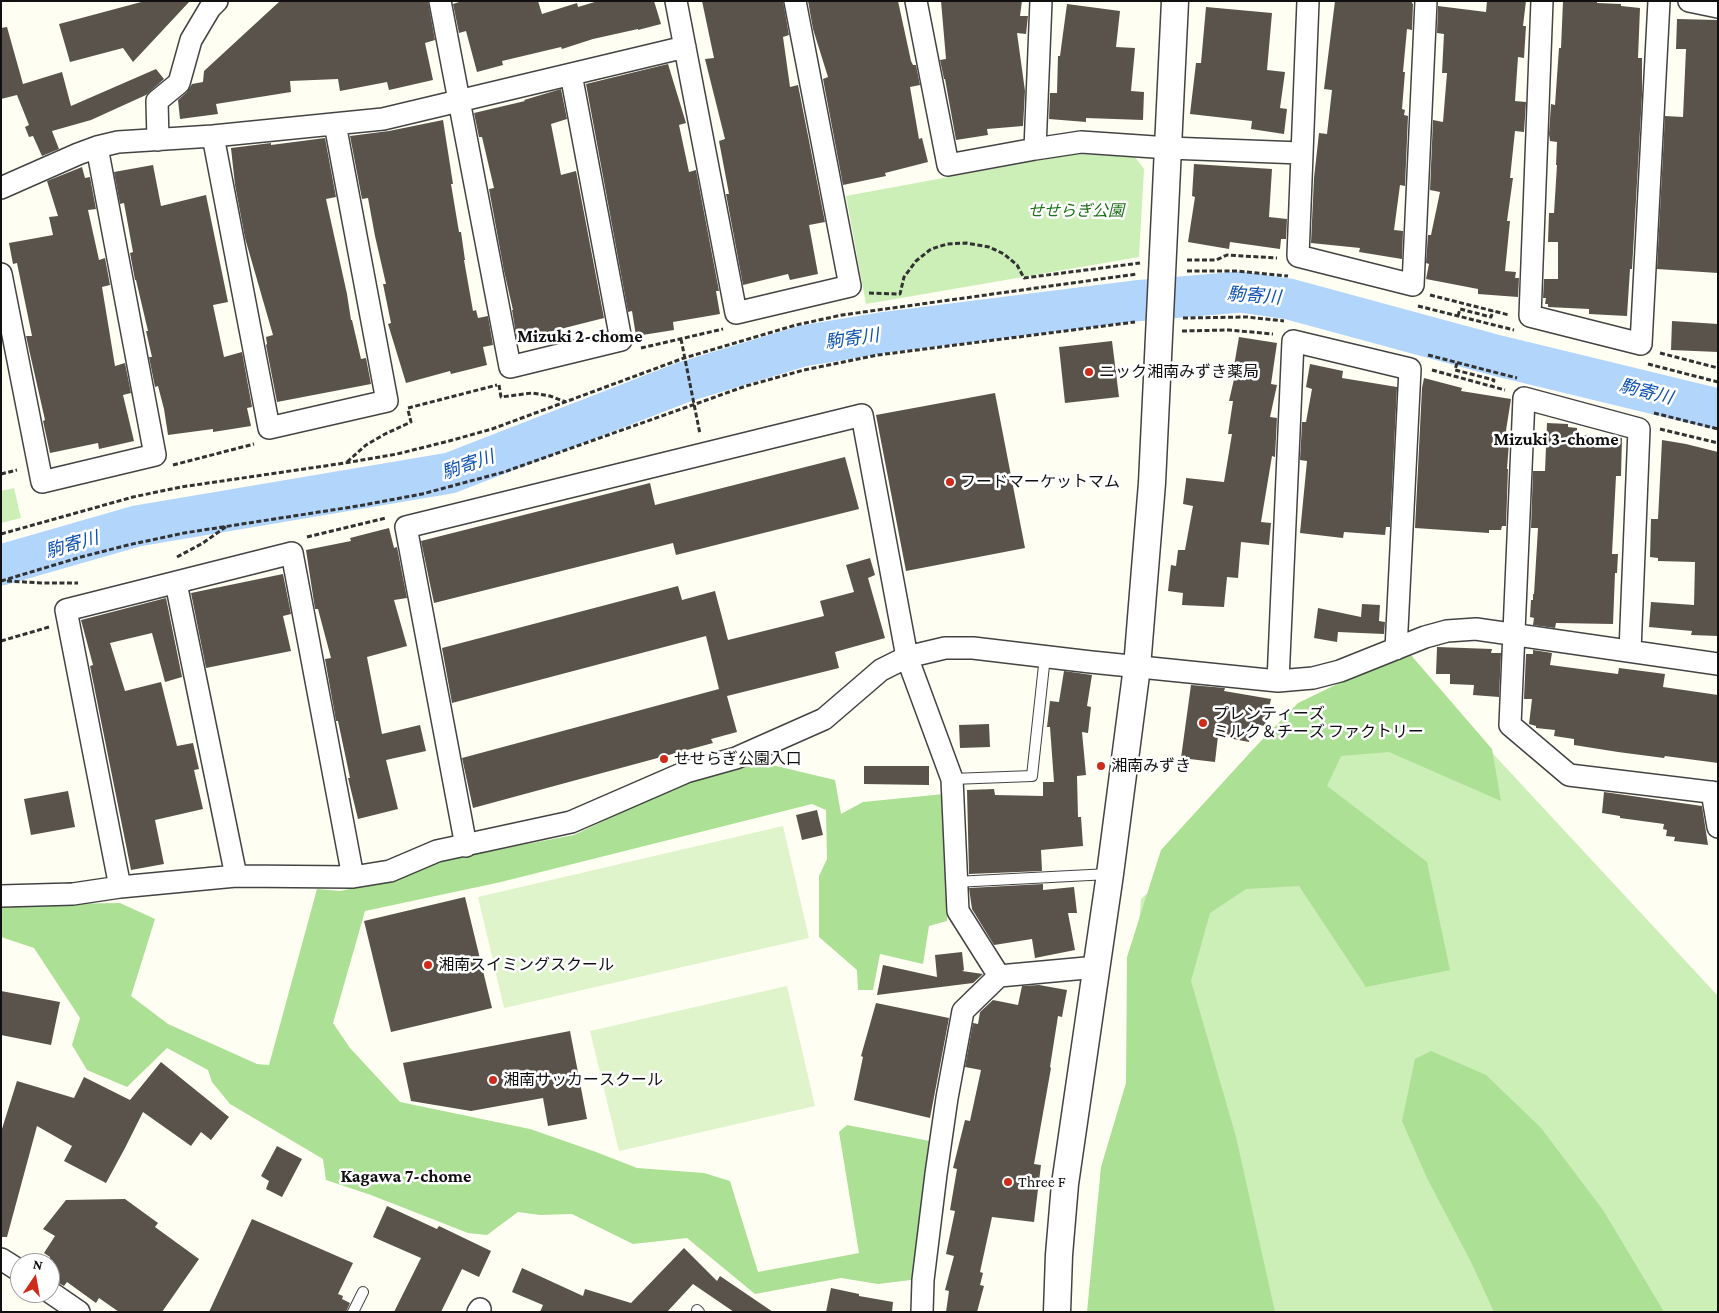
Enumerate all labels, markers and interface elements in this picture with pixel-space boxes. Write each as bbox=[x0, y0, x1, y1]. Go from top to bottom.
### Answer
park label: せせらぎ公園 bbox=[1028, 201, 1124, 221]
water label: 駒寄川 bbox=[1226, 283, 1282, 309]
district label: Mizuki 2-chome bbox=[517, 325, 643, 347]
water label: 駒寄川 bbox=[824, 325, 880, 353]
place label: ニック湘南みずき薬局 bbox=[1099, 362, 1259, 382]
marker: ニック湘南みずき薬局 bbox=[1083, 366, 1095, 378]
water label: 駒寄川 bbox=[1617, 375, 1675, 409]
district label: Mizuki 3-chome bbox=[1493, 428, 1619, 450]
water label: 駒寄川 bbox=[439, 446, 497, 484]
place label: フードマーケットマム bbox=[960, 472, 1120, 492]
marker: フードマーケットマム bbox=[944, 476, 956, 488]
water label: 駒寄川 bbox=[43, 527, 101, 563]
place label: プレンティーズ ミルク＆チーズ ファクトリー bbox=[1213, 704, 1424, 742]
marker: プレンティーズ ミルク＆チーズ ファクトリー bbox=[1197, 717, 1209, 729]
place label: せせらぎ公園入口 bbox=[674, 749, 802, 769]
marker: せせらぎ公園入口 bbox=[658, 753, 670, 765]
place label: 湘南みずき bbox=[1111, 756, 1191, 776]
marker: 湘南みずき bbox=[1095, 760, 1107, 772]
place label: 湘南スイミングスクール bbox=[438, 955, 614, 975]
marker: 湘南スイミングスクール bbox=[422, 959, 434, 971]
place label: 湘南サッカースクール bbox=[503, 1070, 663, 1090]
marker: 湘南サッカースクール bbox=[487, 1074, 499, 1086]
district label: Kagawa 7-chome bbox=[341, 1165, 471, 1187]
place label: Three F bbox=[1018, 1172, 1066, 1192]
marker: Three F bbox=[1002, 1176, 1014, 1188]
north arrow bbox=[10, 1253, 60, 1303]
text: N bbox=[32, 1255, 44, 1273]

